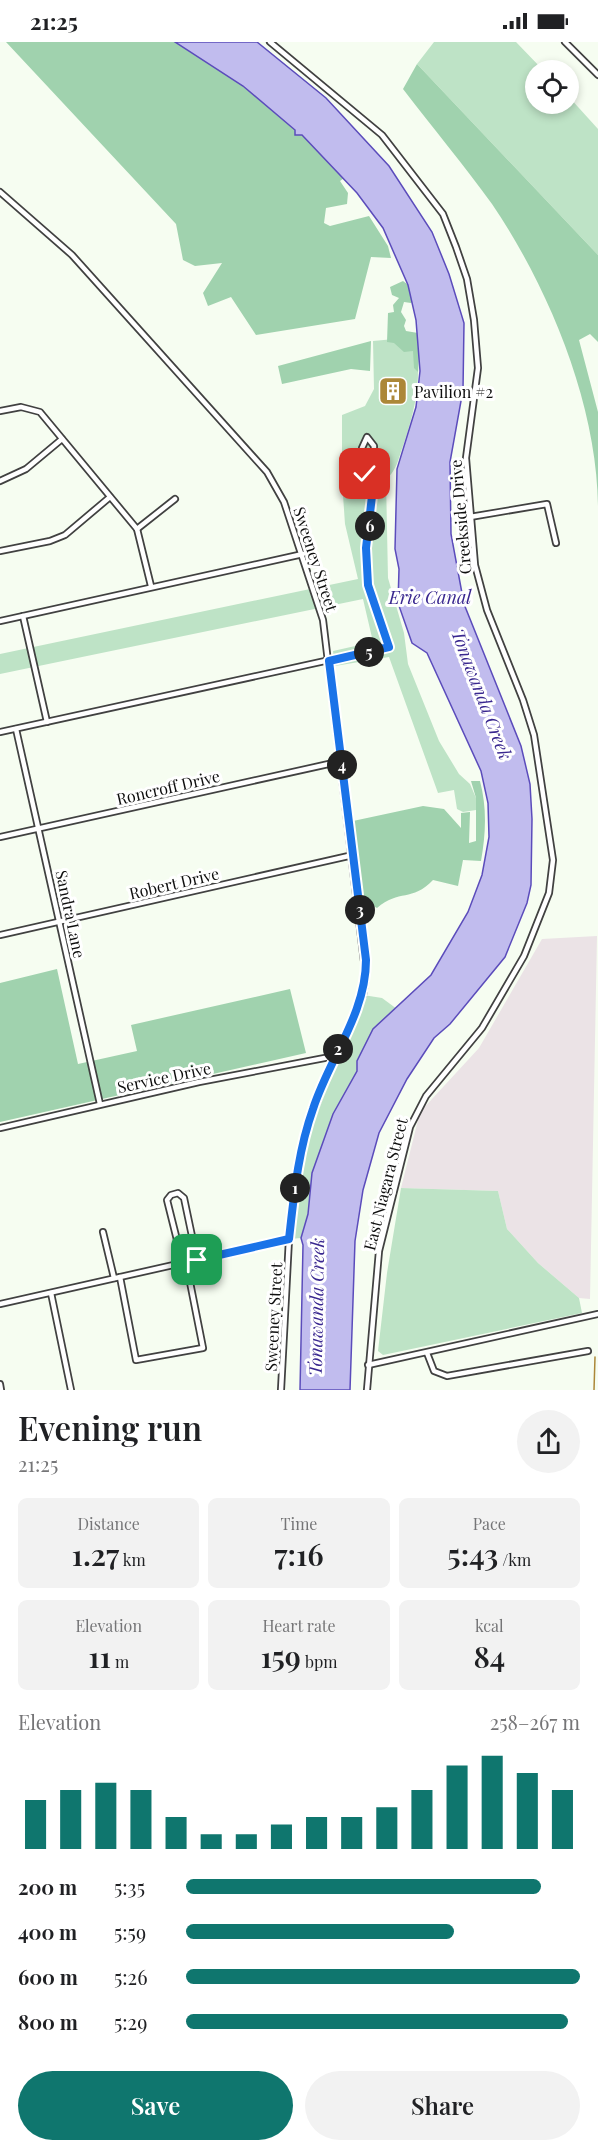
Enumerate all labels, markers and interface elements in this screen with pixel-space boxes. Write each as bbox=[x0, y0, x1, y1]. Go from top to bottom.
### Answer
text: 21:25 bbox=[30, 6, 78, 36]
map controls bbox=[525, 60, 579, 114]
button: locate bbox=[525, 60, 579, 114]
building icon: Pavilion #2 bbox=[377, 375, 409, 407]
place label: Pavilion #2 bbox=[414, 381, 493, 402]
pin bbox=[339, 448, 390, 499]
icon: check bbox=[348, 457, 381, 490]
street label: Creekside Drive bbox=[445, 459, 475, 575]
street label: Sweeney Street bbox=[289, 504, 343, 614]
pin: 6 bbox=[355, 511, 385, 541]
text: 6 bbox=[366, 515, 374, 536]
water label: Erie Canal bbox=[388, 585, 472, 609]
water label: Tonawanda Creek bbox=[446, 625, 518, 763]
pin: 5 bbox=[354, 637, 384, 667]
text: 5 bbox=[365, 641, 373, 662]
pin: 4 bbox=[327, 750, 357, 780]
text: 4 bbox=[338, 754, 346, 775]
street label: Roncroff Drive bbox=[114, 765, 222, 809]
street label: Robert Drive bbox=[127, 862, 221, 904]
street label: Sandra Lane bbox=[51, 868, 91, 960]
pin: 3 bbox=[345, 895, 375, 925]
text: 3 bbox=[356, 899, 364, 920]
pin: 2 bbox=[323, 1034, 353, 1064]
text: 2 bbox=[334, 1038, 342, 1059]
street label: Service Drive bbox=[115, 1057, 213, 1097]
street label: East Niagara Street bbox=[358, 1115, 412, 1253]
pin: 1 bbox=[280, 1173, 310, 1203]
text: 1 bbox=[292, 1177, 298, 1198]
pin bbox=[171, 1234, 222, 1285]
water label: Tonawanda Creek bbox=[303, 1238, 329, 1376]
icon: arrive bbox=[180, 1243, 213, 1276]
street label: Sweeney Street bbox=[260, 1262, 286, 1372]
text: Evening run bbox=[18, 1405, 202, 1449]
button: share bbox=[517, 1410, 580, 1473]
text: 21:25 bbox=[18, 1450, 58, 1477]
text: Distance bbox=[77, 1513, 140, 1534]
text: Time bbox=[281, 1513, 317, 1534]
text: Pace bbox=[473, 1513, 506, 1534]
text: 1.27 bbox=[72, 1534, 119, 1574]
text: 7:16 bbox=[274, 1534, 324, 1574]
text: 5:43 bbox=[447, 1534, 498, 1574]
text: km bbox=[119, 1549, 146, 1570]
text: /km bbox=[498, 1549, 531, 1570]
text: Elevation bbox=[75, 1615, 142, 1636]
text: Heart rate bbox=[262, 1615, 336, 1636]
text: kcal bbox=[475, 1615, 504, 1636]
text: 11 bbox=[88, 1636, 111, 1676]
text: 159 bbox=[260, 1636, 301, 1676]
text: 84 bbox=[473, 1636, 505, 1676]
text: m bbox=[111, 1651, 129, 1672]
text: bpm bbox=[301, 1651, 338, 1672]
text: Elevation bbox=[18, 1708, 101, 1735]
text: 258–267 m bbox=[490, 1708, 580, 1735]
text: 200 m bbox=[18, 1873, 77, 1900]
text: 5:35 bbox=[114, 1873, 145, 1900]
text: 400 m bbox=[18, 1918, 77, 1945]
text: 5:59 bbox=[114, 1918, 146, 1945]
text: 600 m bbox=[18, 1963, 78, 1990]
text: 5:26 bbox=[114, 1963, 148, 1990]
text: 800 m bbox=[18, 2008, 78, 2035]
text: 5:29 bbox=[114, 2008, 147, 2035]
button: Save bbox=[18, 2071, 293, 2140]
button: Share bbox=[305, 2071, 580, 2140]

